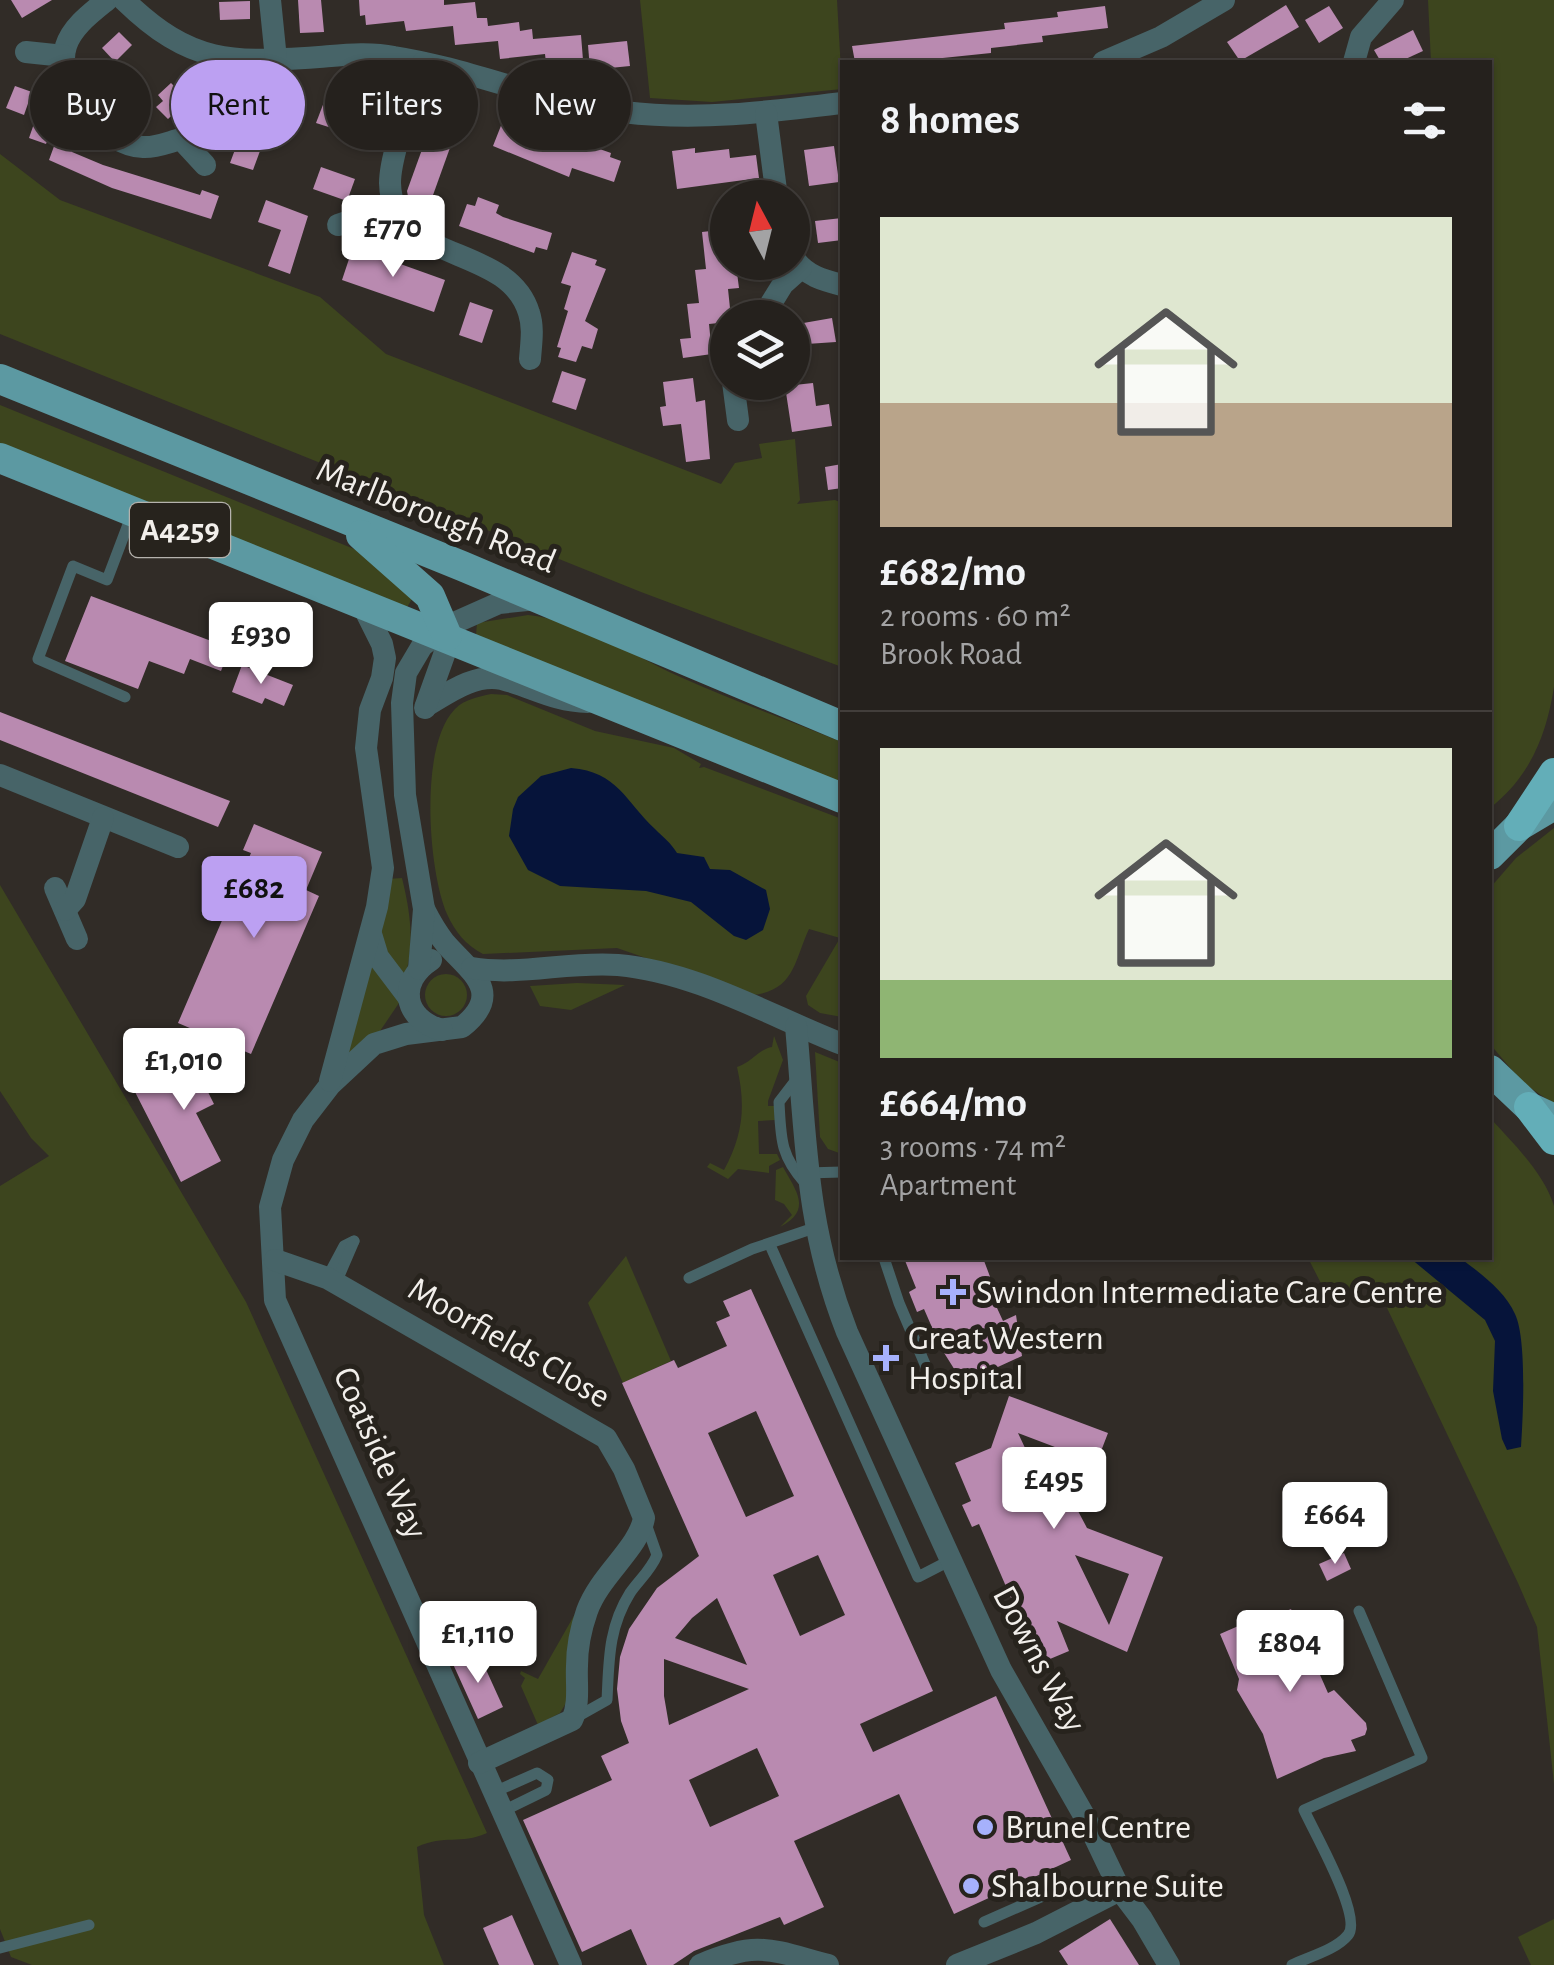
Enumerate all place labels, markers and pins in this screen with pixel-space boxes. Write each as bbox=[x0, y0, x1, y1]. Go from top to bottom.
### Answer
pin: £770 bbox=[334, 195, 452, 280]
pin: £930 bbox=[202, 602, 320, 687]
pin: £682 bbox=[195, 856, 313, 941]
pin: £1,010 bbox=[103, 1028, 265, 1113]
place label: Swindon Intermediate Care Centre bbox=[976, 1275, 1443, 1310]
marker: Swindon Intermediate Care Centre bbox=[940, 1279, 966, 1305]
place label: Great Western Hospital bbox=[908, 1321, 1104, 1396]
marker: Great Western Hospital bbox=[873, 1345, 899, 1371]
pin: £495 bbox=[995, 1447, 1113, 1532]
pin: £664 bbox=[1276, 1482, 1394, 1567]
pin: £1,110 bbox=[397, 1601, 559, 1686]
pin: £804 bbox=[1231, 1610, 1349, 1695]
place label: Brunel Centre bbox=[1005, 1810, 1191, 1845]
marker: Brunel Centre bbox=[974, 1816, 996, 1838]
place label: Shalbourne Suite bbox=[991, 1869, 1224, 1904]
marker: Shalbourne Suite bbox=[960, 1875, 982, 1897]

